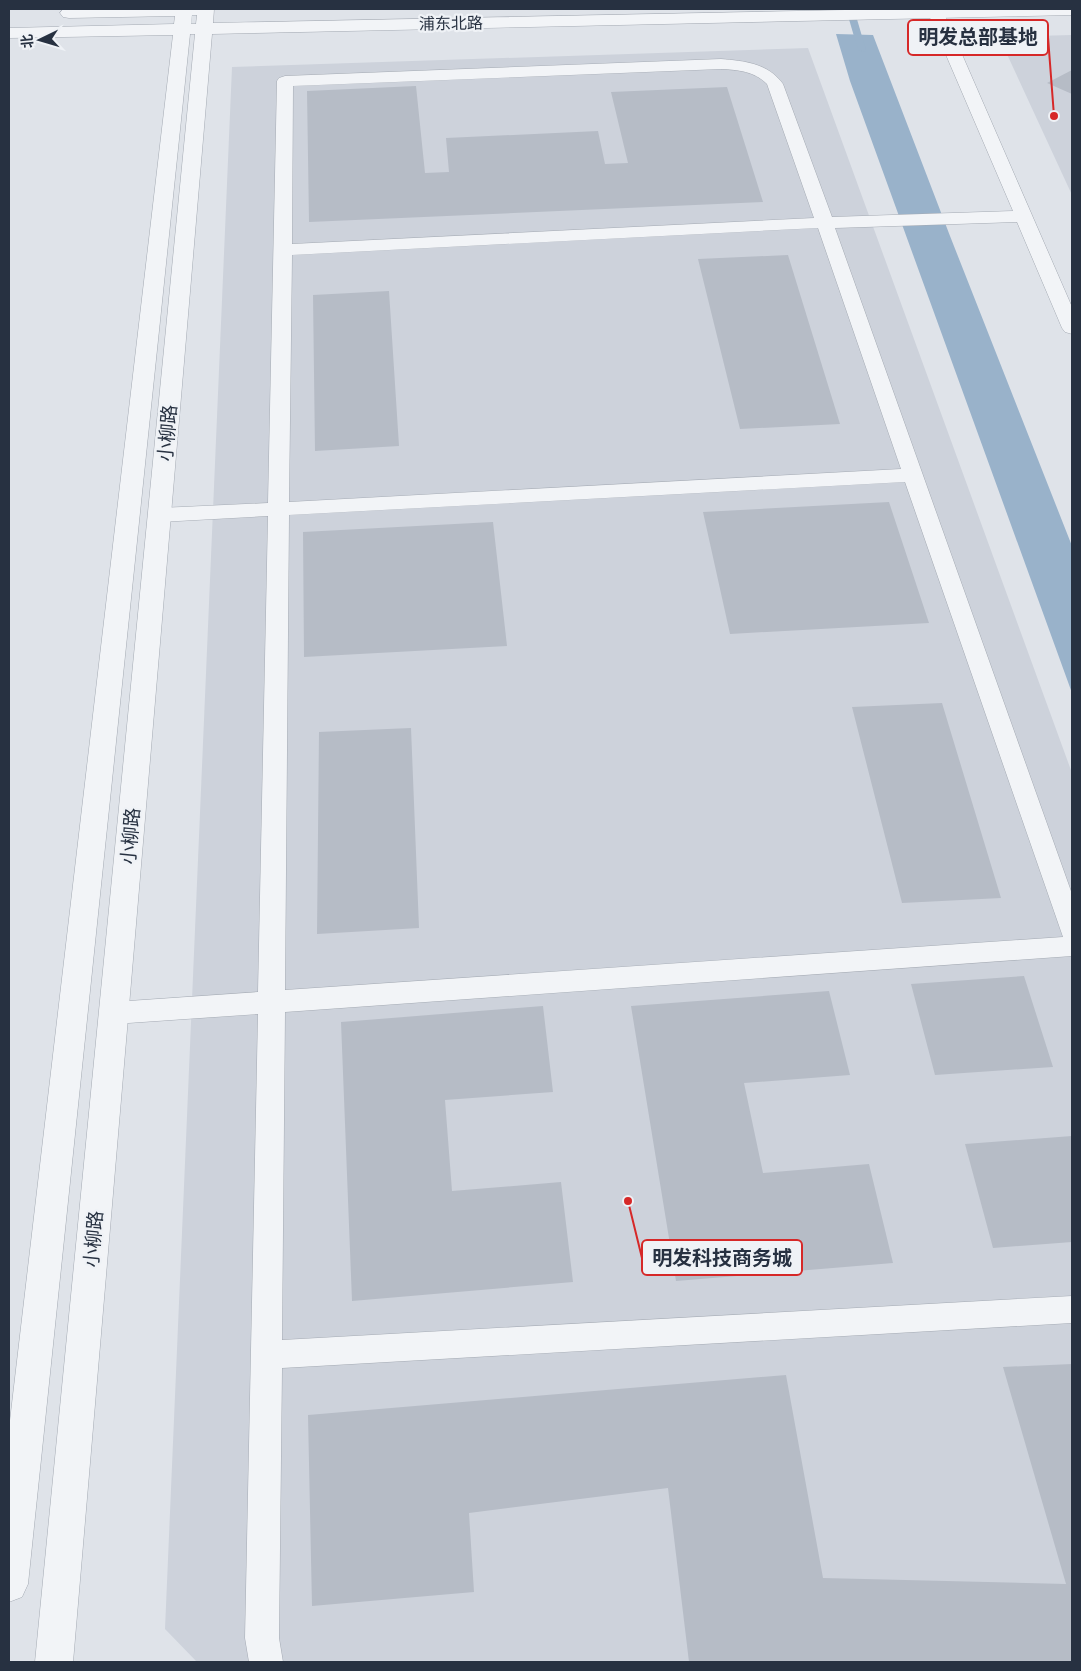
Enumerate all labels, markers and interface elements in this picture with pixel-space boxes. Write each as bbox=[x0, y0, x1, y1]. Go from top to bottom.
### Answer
street label: 浦东北路 bbox=[419, 13, 483, 34]
north arrow bbox=[15, 15, 65, 65]
callout: 明发总部基地 bbox=[908, 20, 1048, 55]
text: 明发总部基地 bbox=[918, 26, 1038, 49]
text: 北 bbox=[18, 33, 37, 49]
street label: 小柳路 bbox=[155, 404, 181, 462]
street label: 小柳路 bbox=[118, 807, 144, 865]
street label: 小柳路 bbox=[81, 1210, 107, 1268]
callout: 明发科技商务城 bbox=[642, 1240, 802, 1275]
text: 明发科技商务城 bbox=[652, 1247, 792, 1270]

